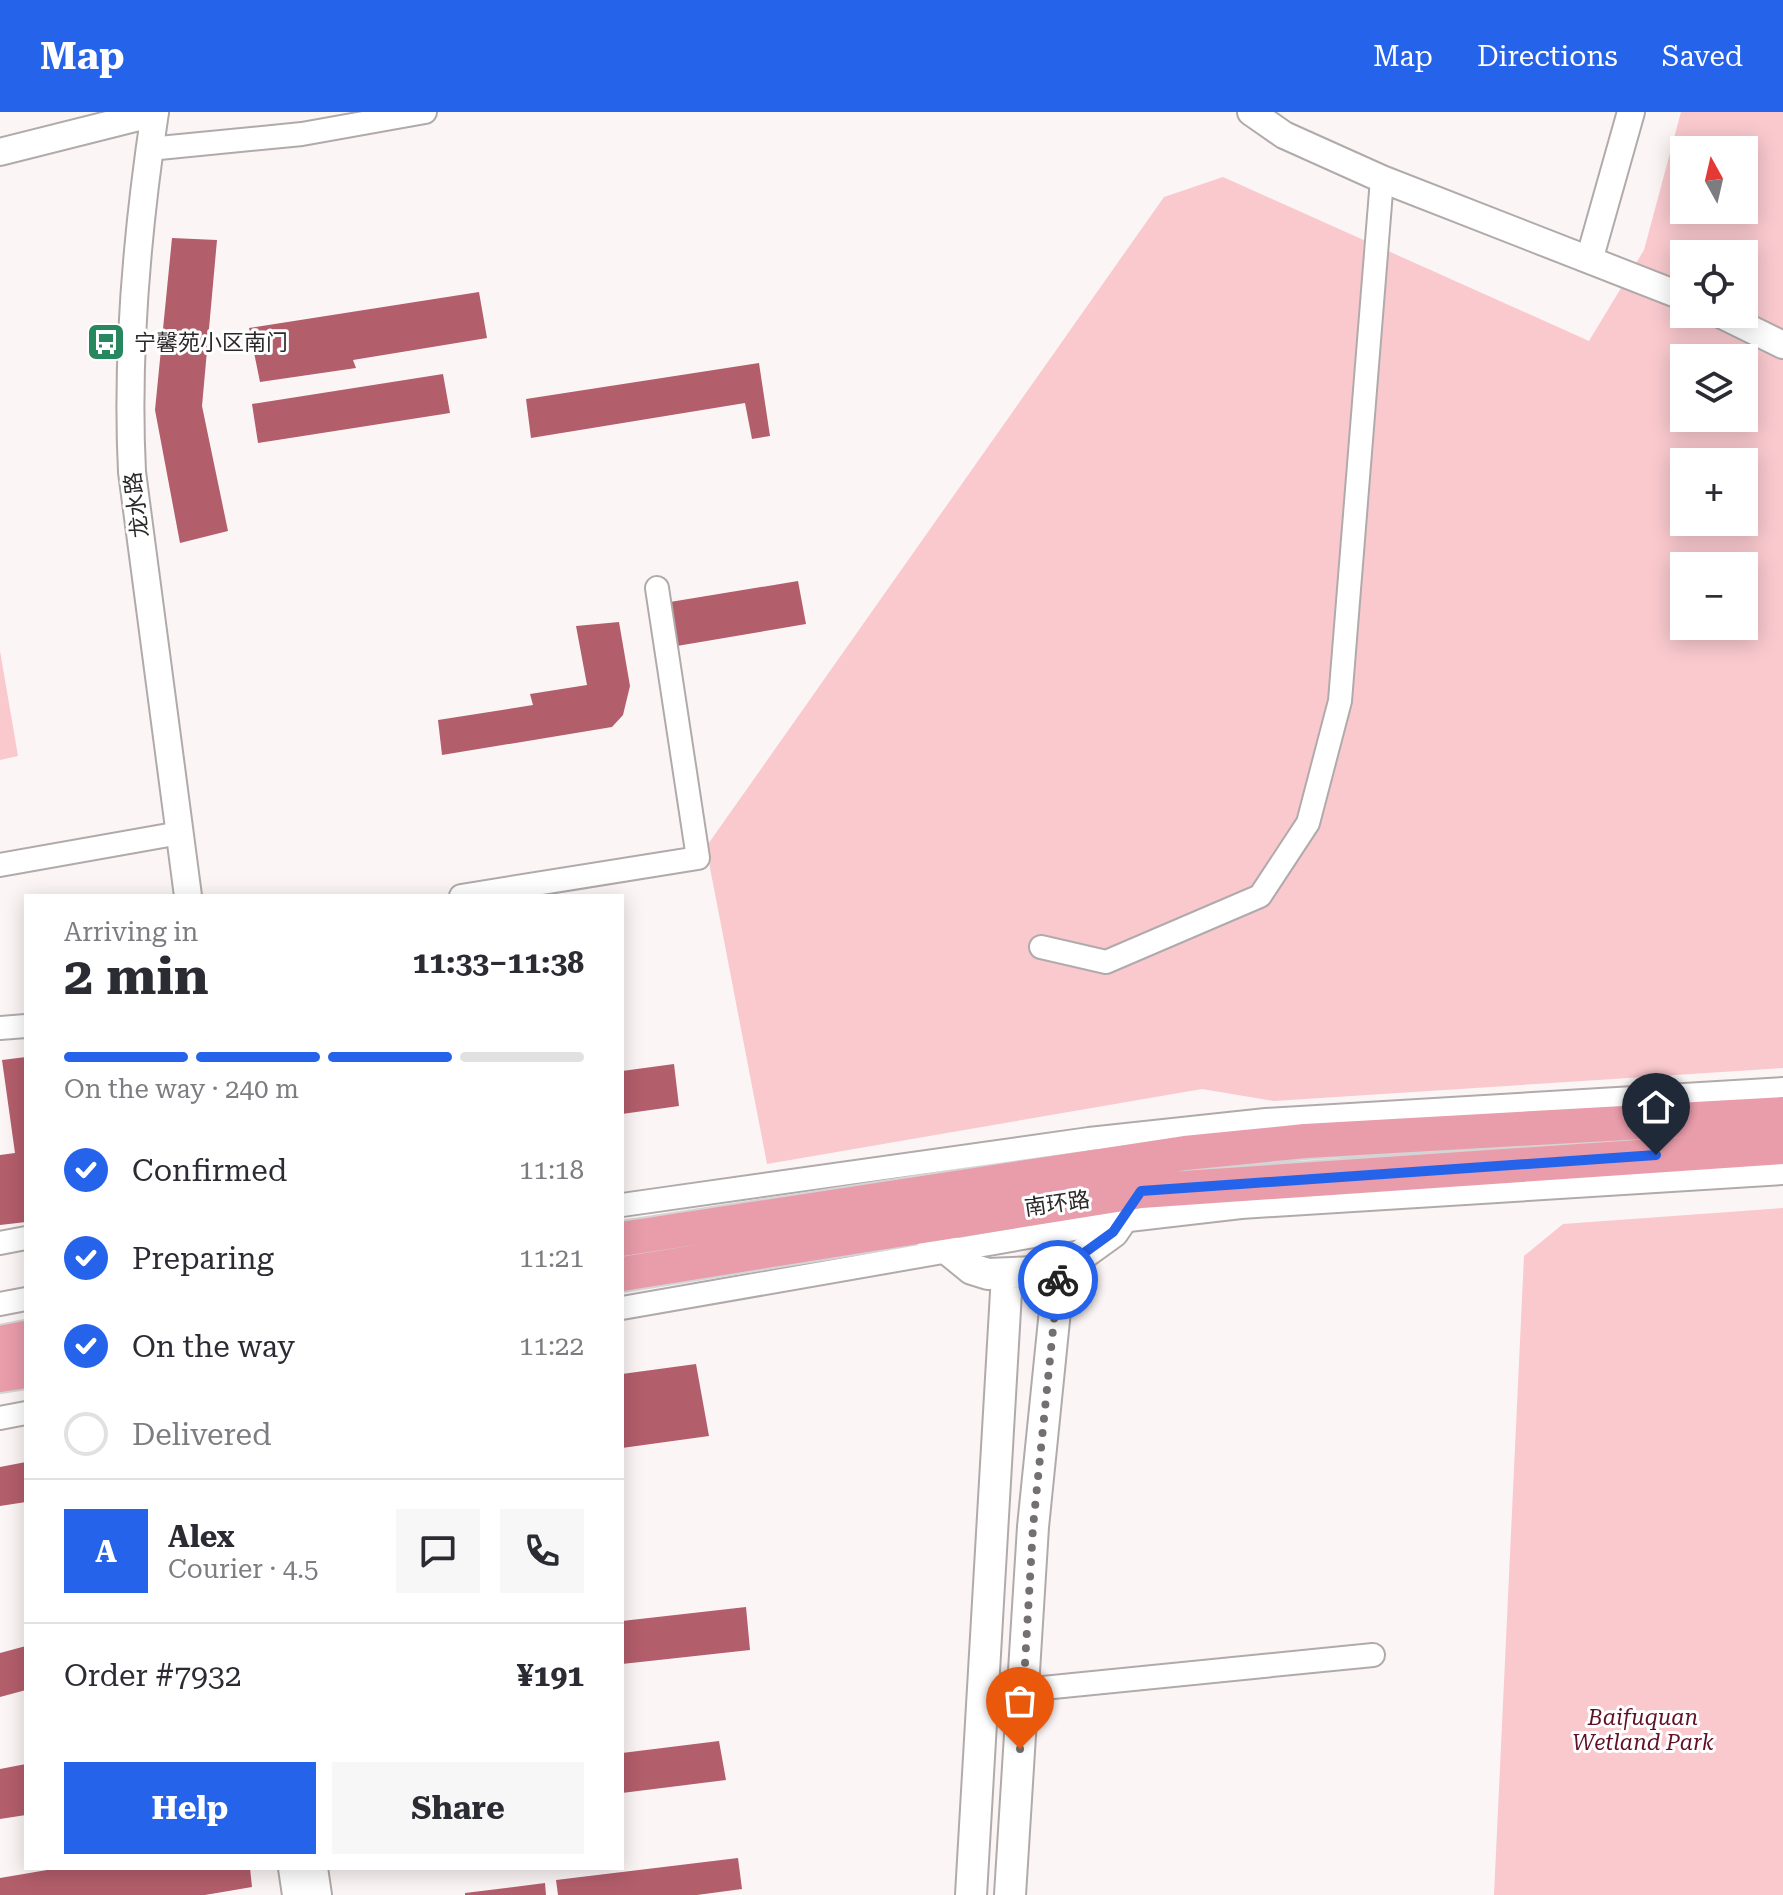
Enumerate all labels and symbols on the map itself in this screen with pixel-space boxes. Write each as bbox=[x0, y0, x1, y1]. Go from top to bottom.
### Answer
north arrow bbox=[1670, 136, 1758, 224]
bus stop icon: 宁馨苑小区南门 bbox=[85, 321, 127, 363]
place label: 宁馨苑小区南门 bbox=[134, 330, 288, 355]
street label: 龙水路 bbox=[120, 471, 153, 539]
pin bbox=[1622, 1073, 1690, 1155]
street label: 南环路 bbox=[1023, 1187, 1091, 1220]
courier bbox=[1018, 1240, 1098, 1320]
pin bbox=[986, 1667, 1054, 1749]
park label: Baifuquan Wetland Park bbox=[1572, 1705, 1714, 1755]

